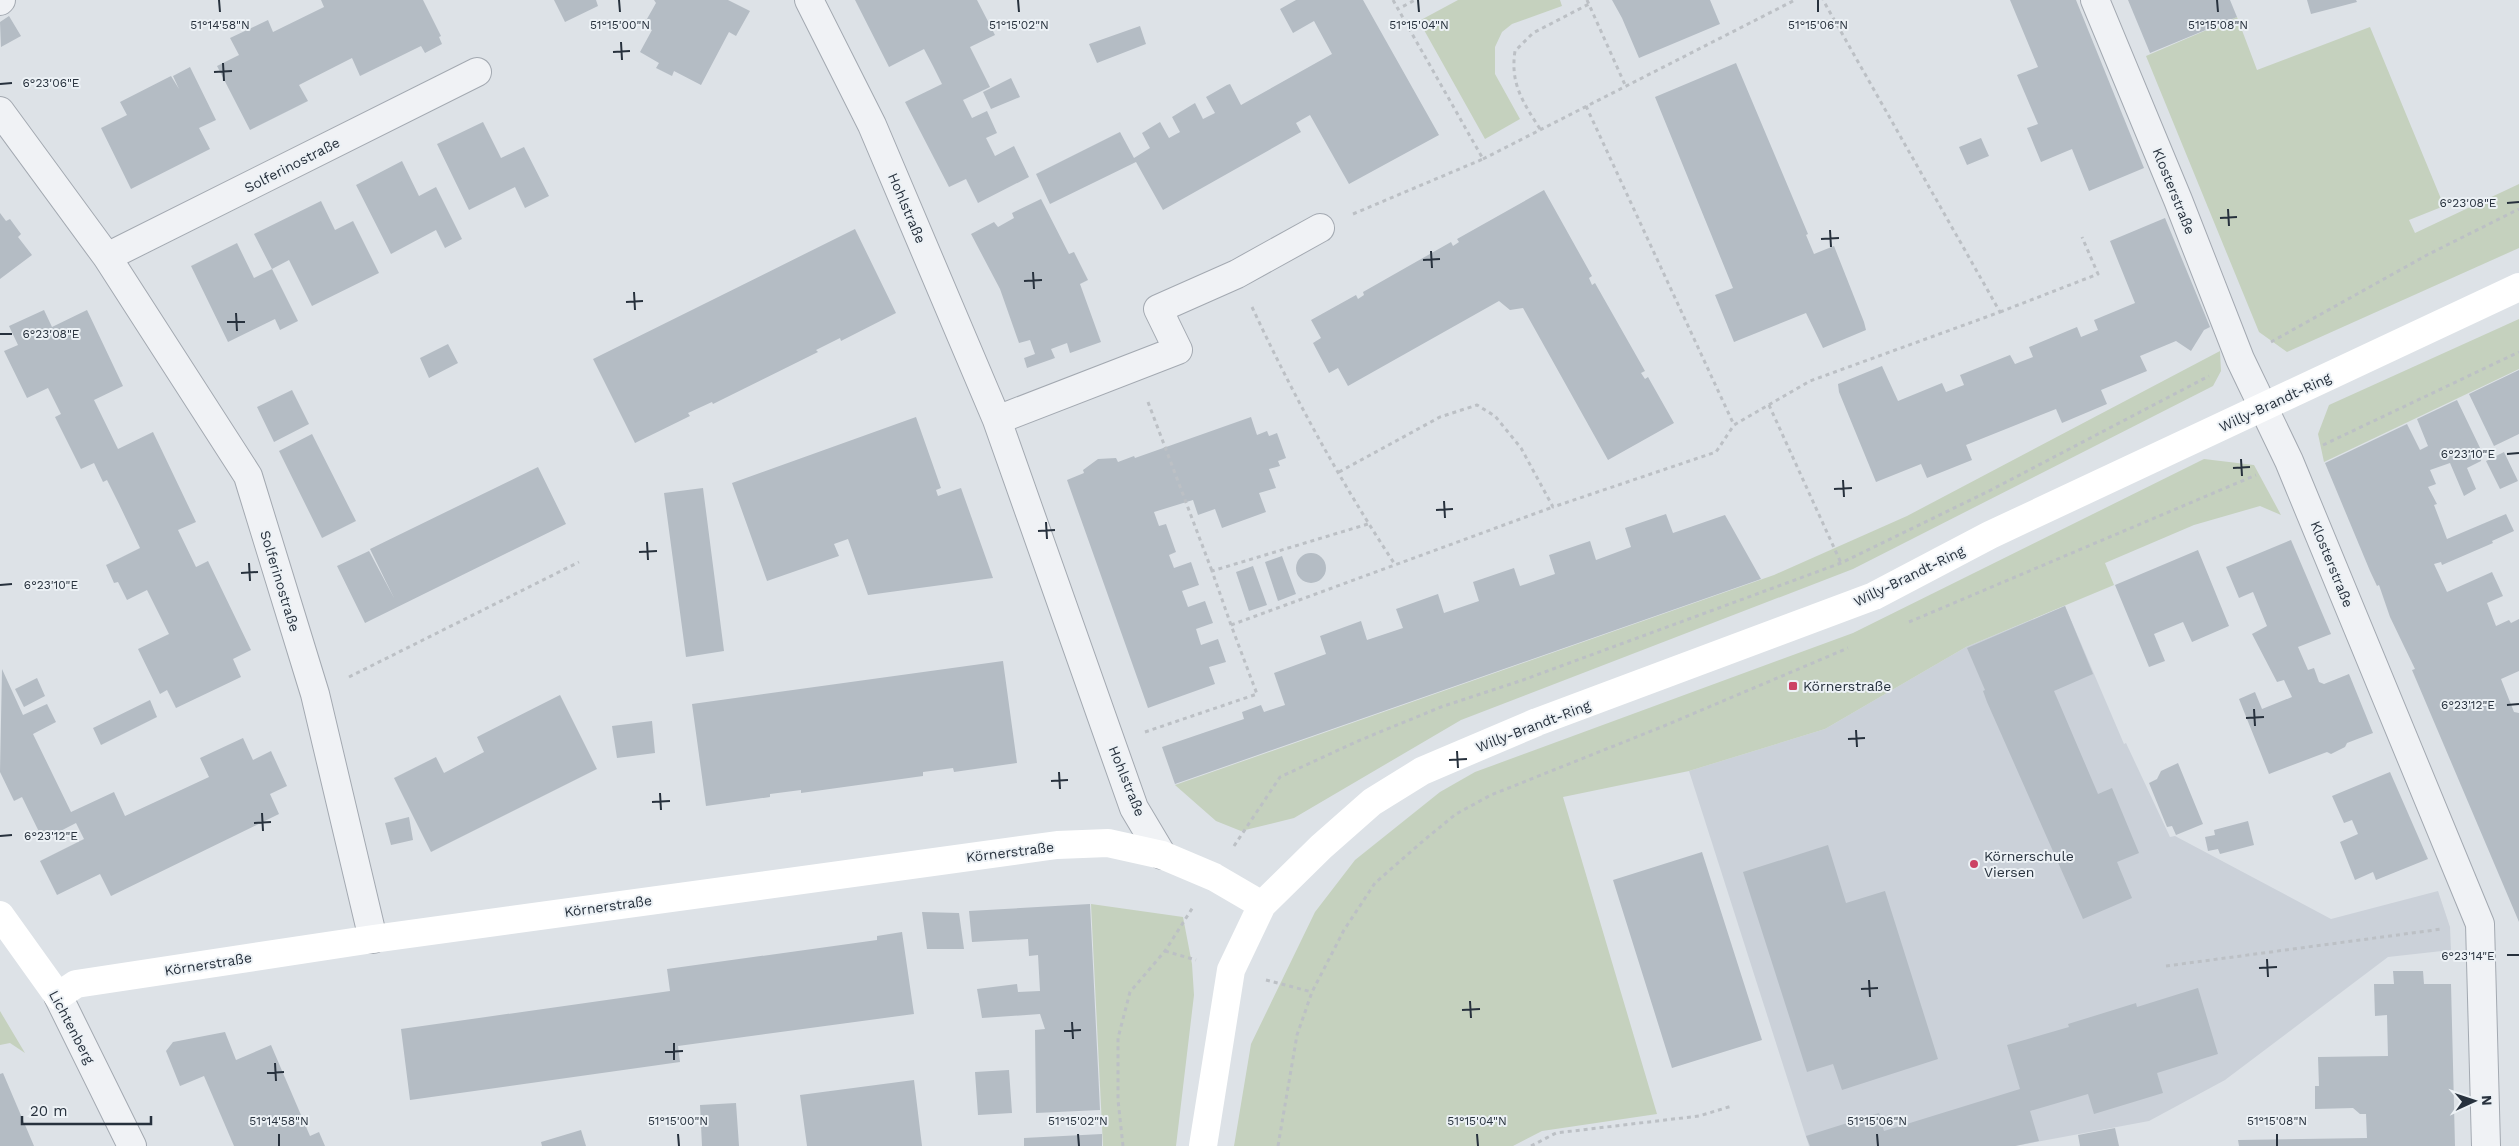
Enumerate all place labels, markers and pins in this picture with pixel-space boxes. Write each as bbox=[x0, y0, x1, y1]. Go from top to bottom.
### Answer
place label: Körnerstraße bbox=[1803, 678, 1891, 694]
marker: Körnerstraße bbox=[1787, 680, 1799, 692]
place label: Körnerschule Viersen bbox=[1984, 848, 2074, 880]
marker: Körnerschule Viersen bbox=[1968, 858, 1980, 870]

